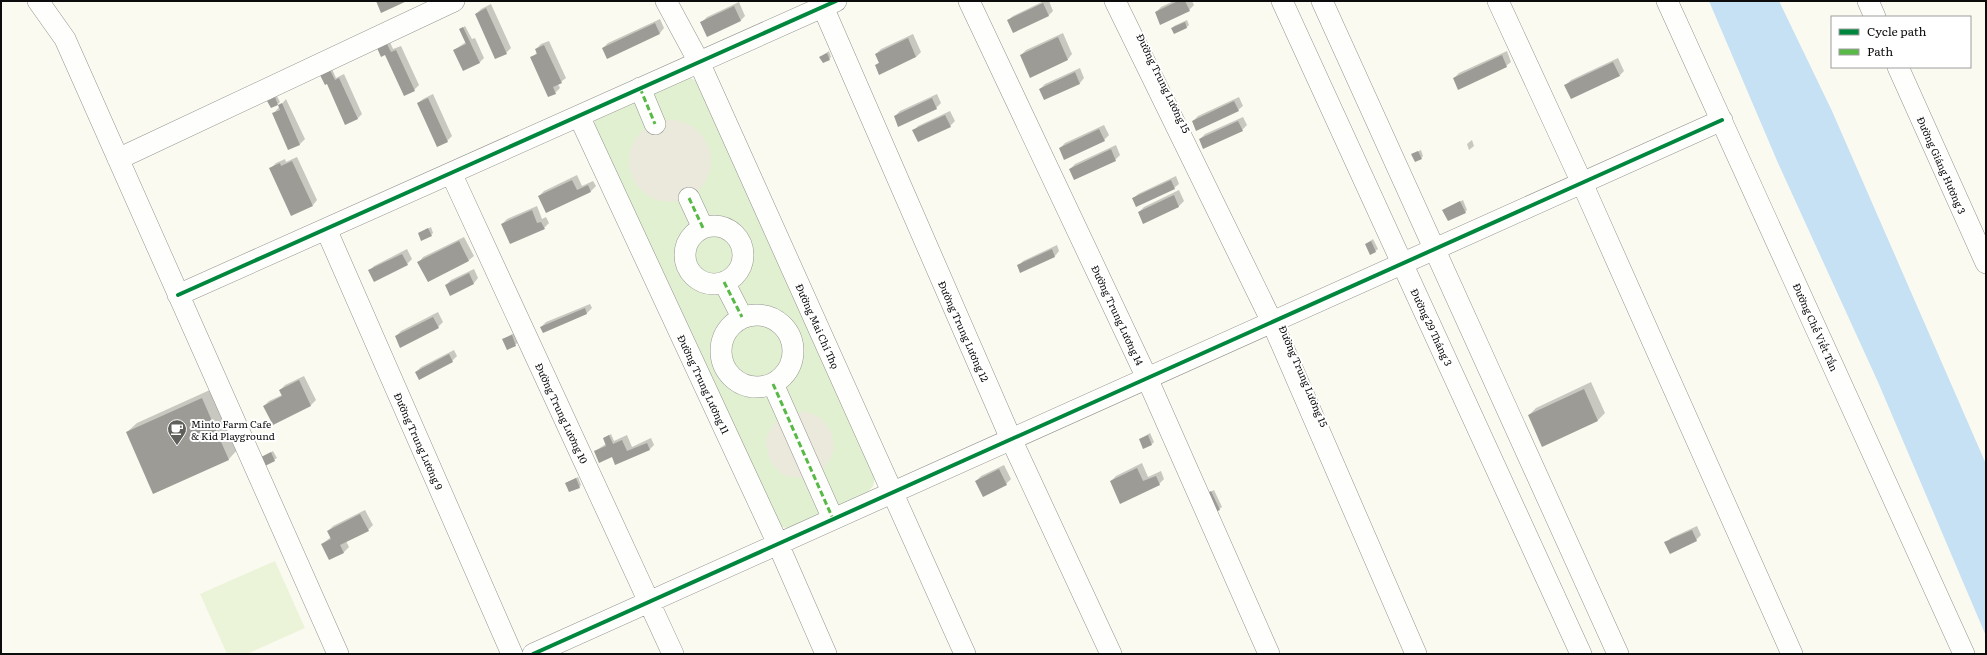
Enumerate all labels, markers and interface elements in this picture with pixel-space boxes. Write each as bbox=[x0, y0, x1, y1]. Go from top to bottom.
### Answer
legend bbox=[1831, 16, 1971, 68]
text: Cycle path bbox=[1867, 22, 1927, 40]
street label: Đường Trung Lương 15 bbox=[1133, 31, 1195, 135]
text: Path bbox=[1867, 42, 1893, 60]
street label: Đường Giáng Hương 3 bbox=[1914, 114, 1970, 216]
street label: Đường Trung Lương 14 bbox=[1088, 262, 1148, 368]
street label: Đường Trung Lương 12 bbox=[935, 278, 993, 384]
street label: Đường Chế Viết Tấn bbox=[1790, 280, 1842, 374]
street label: Đường Mai Chí Thọ bbox=[792, 281, 844, 371]
street label: Đường 29 Tháng 3 bbox=[1407, 286, 1457, 368]
street label: Đường Trung Lương 15 bbox=[1276, 323, 1332, 429]
street label: Đường Trung Lương 11 bbox=[674, 332, 734, 436]
street label: Đường Trung Lương 10 bbox=[532, 360, 592, 466]
street label: Đường Trung Lương 9 bbox=[391, 390, 447, 492]
place label: Minto Farm Cafe & Kid Playground bbox=[191, 416, 275, 443]
cafe icon: Minto Farm Cafe & Kid Playground bbox=[166, 418, 188, 446]

